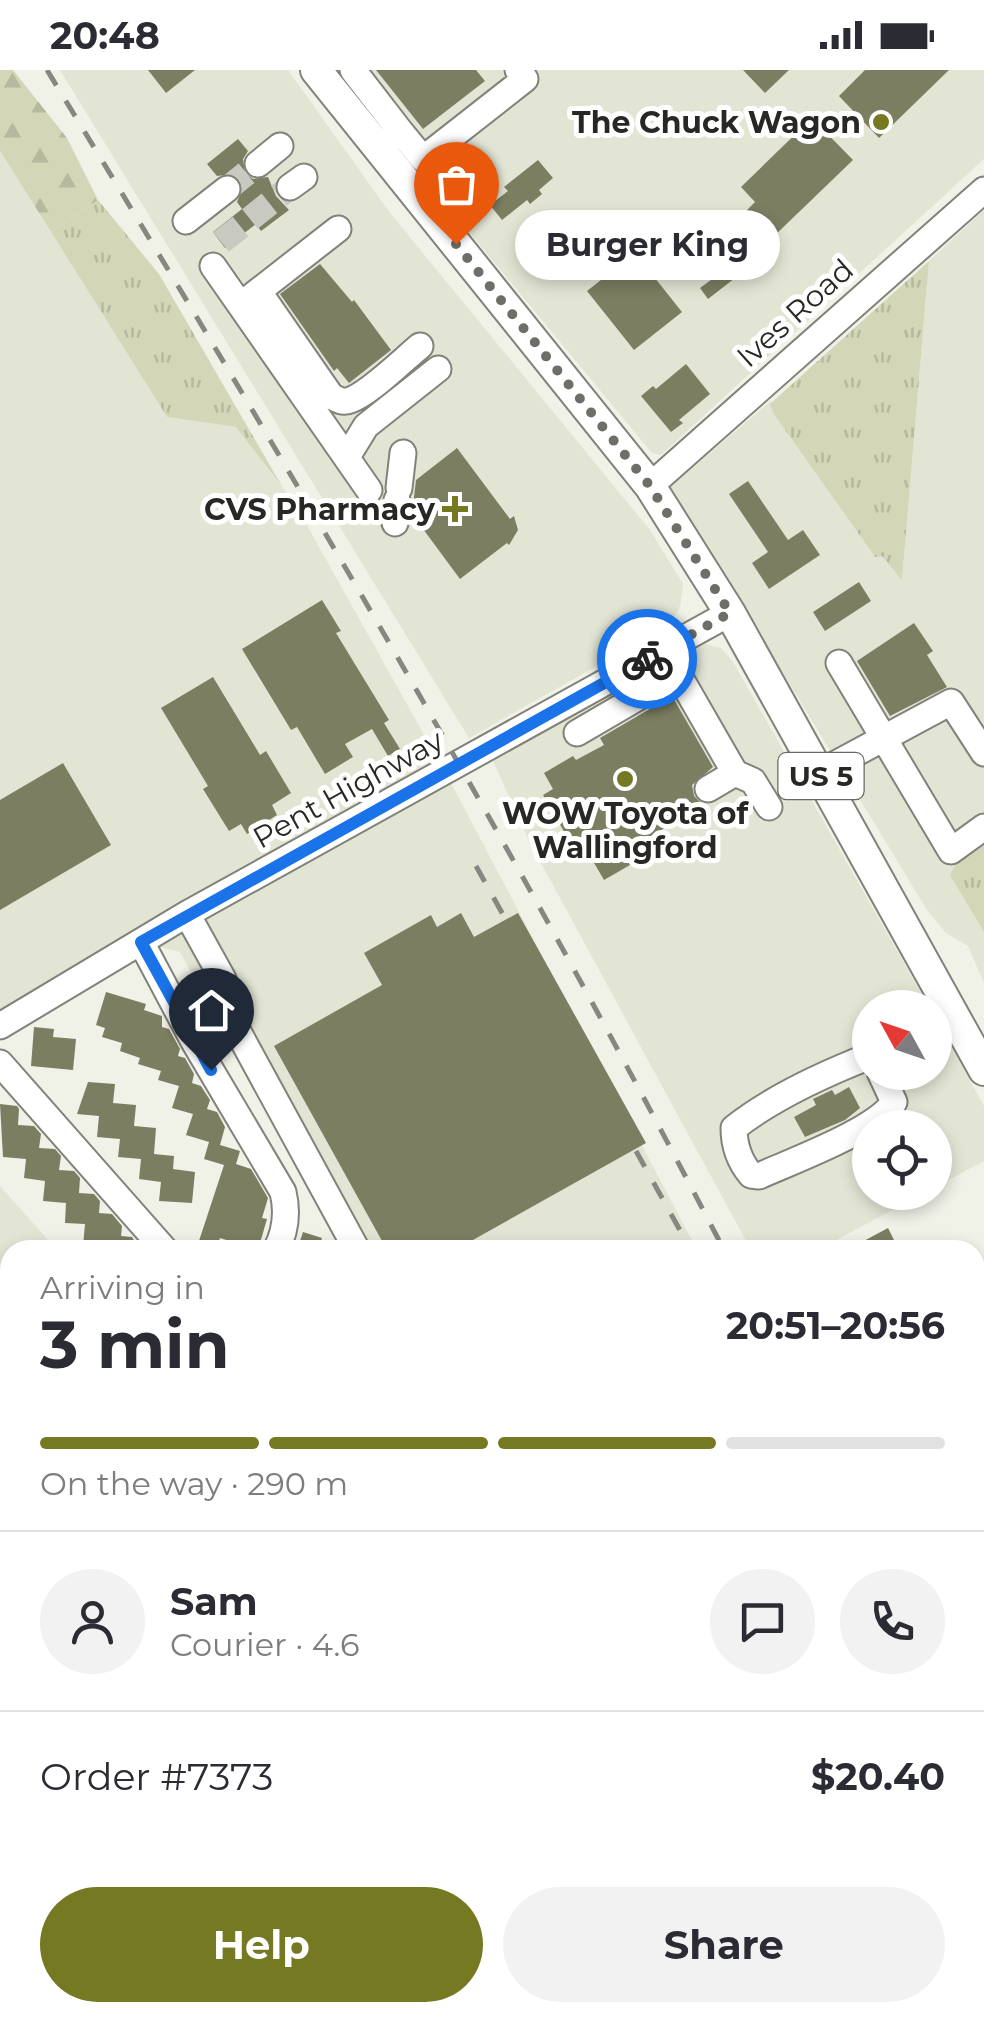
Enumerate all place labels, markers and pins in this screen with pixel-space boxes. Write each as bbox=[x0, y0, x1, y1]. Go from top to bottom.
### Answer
place label: The Chuck Wagon bbox=[572, 104, 861, 141]
marker: The Chuck Wagon bbox=[870, 111, 892, 133]
pin bbox=[414, 142, 499, 245]
callout: Burger King bbox=[516, 209, 781, 279]
place label: CVS Pharmacy bbox=[204, 491, 436, 528]
marker: CVS Pharmacy bbox=[444, 498, 466, 520]
marker: WOW Toyota of Wallingford bbox=[614, 768, 636, 790]
place label: WOW Toyota of Wallingford bbox=[502, 795, 749, 866]
pin bbox=[169, 968, 254, 1071]

